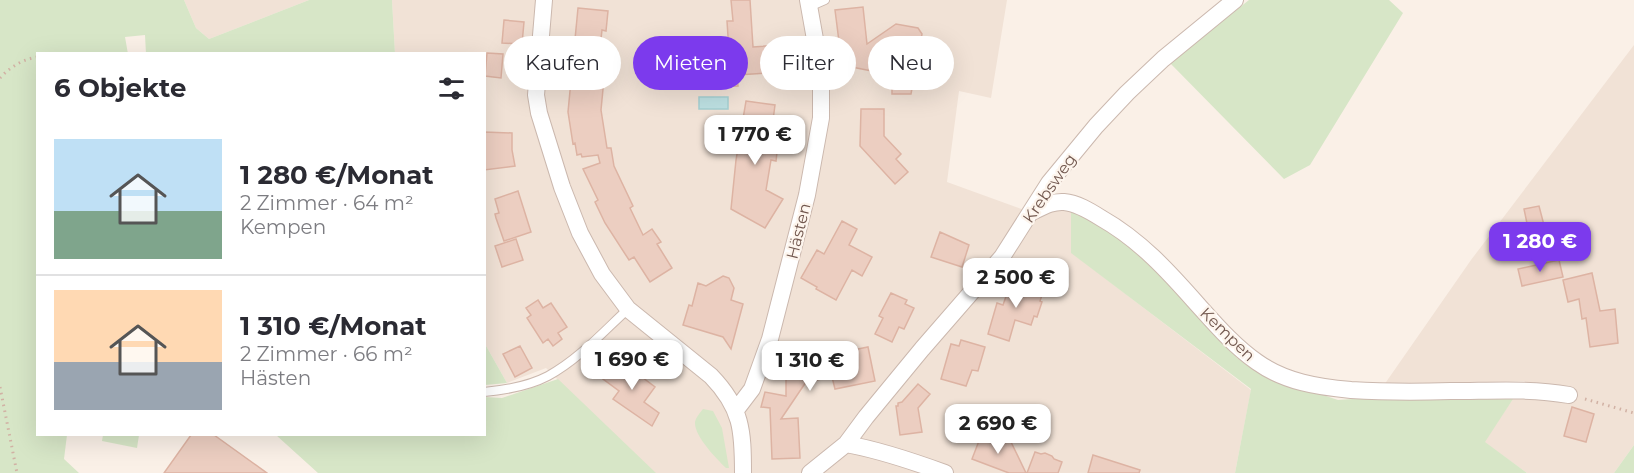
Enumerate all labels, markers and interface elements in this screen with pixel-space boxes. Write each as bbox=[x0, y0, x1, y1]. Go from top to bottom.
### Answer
chip: Kaufen bbox=[504, 36, 621, 90]
chip: Mieten bbox=[633, 36, 748, 90]
chip: Filter bbox=[760, 36, 856, 90]
chip: Neu bbox=[868, 36, 954, 90]
text: 6 Objekte bbox=[54, 72, 186, 104]
icon: filters bbox=[435, 72, 468, 105]
pin: 1 770 € bbox=[700, 115, 810, 166]
text: 1 770 € bbox=[718, 122, 792, 146]
street label: Krebsweg bbox=[1019, 150, 1080, 227]
text: 1 280 €/Monat bbox=[240, 159, 434, 191]
icon: home bbox=[102, 163, 174, 235]
text: 2 Zimmer · 64 m² bbox=[240, 191, 414, 215]
street label: Hästen bbox=[782, 201, 815, 261]
text: Kempen bbox=[240, 215, 326, 239]
pin: 1 280 € bbox=[1485, 222, 1595, 273]
text: 1 280 € bbox=[1503, 229, 1577, 253]
pin: 2 500 € bbox=[961, 258, 1071, 309]
text: 2 500 € bbox=[977, 265, 1055, 289]
street label: Kempen bbox=[1196, 304, 1259, 365]
text: 1 310 €/Monat bbox=[240, 310, 427, 342]
icon: home bbox=[102, 314, 174, 386]
pin: 1 690 € bbox=[577, 340, 687, 391]
pin: 1 310 € bbox=[755, 341, 865, 392]
text: 2 Zimmer · 66 m² bbox=[240, 342, 412, 366]
text: 1 690 € bbox=[595, 347, 669, 371]
text: 1 310 € bbox=[776, 348, 844, 372]
text: Hästen bbox=[240, 366, 311, 390]
pin: 2 690 € bbox=[943, 404, 1053, 455]
text: 2 690 € bbox=[959, 411, 1037, 435]

